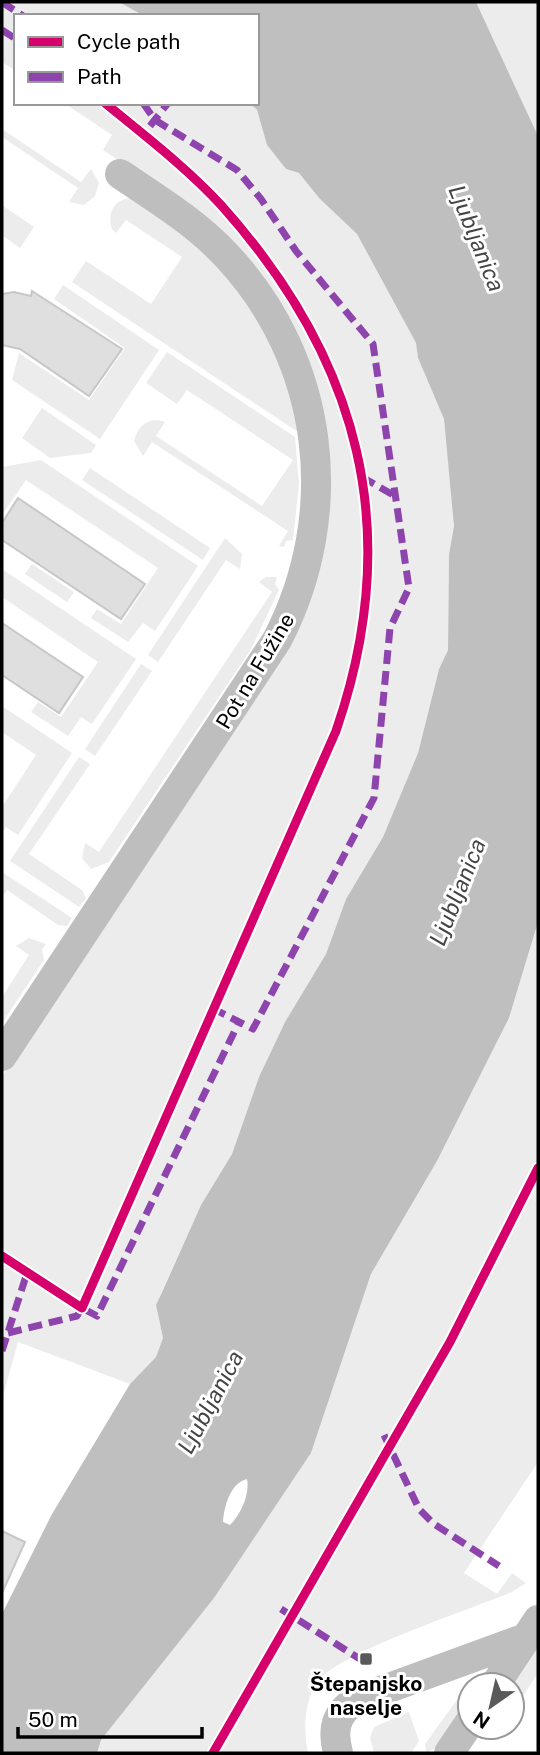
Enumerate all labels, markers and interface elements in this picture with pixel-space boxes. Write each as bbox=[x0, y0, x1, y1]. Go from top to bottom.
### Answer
legend bbox=[14, 14, 259, 105]
text: Cycle path bbox=[77, 29, 180, 54]
text: Path bbox=[77, 64, 122, 89]
water label: Ljubljanica bbox=[443, 181, 511, 295]
street label: Pot na Fužine bbox=[211, 609, 299, 733]
water label: Ljubljanica bbox=[423, 835, 491, 949]
water label: Ljubljanica bbox=[172, 1346, 248, 1458]
marker: Štepanjsko naselje bbox=[358, 1651, 374, 1667]
place label: Štepanjsko naselje bbox=[310, 1671, 422, 1720]
north arrow bbox=[456, 1671, 526, 1741]
scale bar bbox=[18, 1696, 201, 1740]
text: 50 m bbox=[28, 1707, 78, 1732]
text: N bbox=[469, 1707, 494, 1733]

